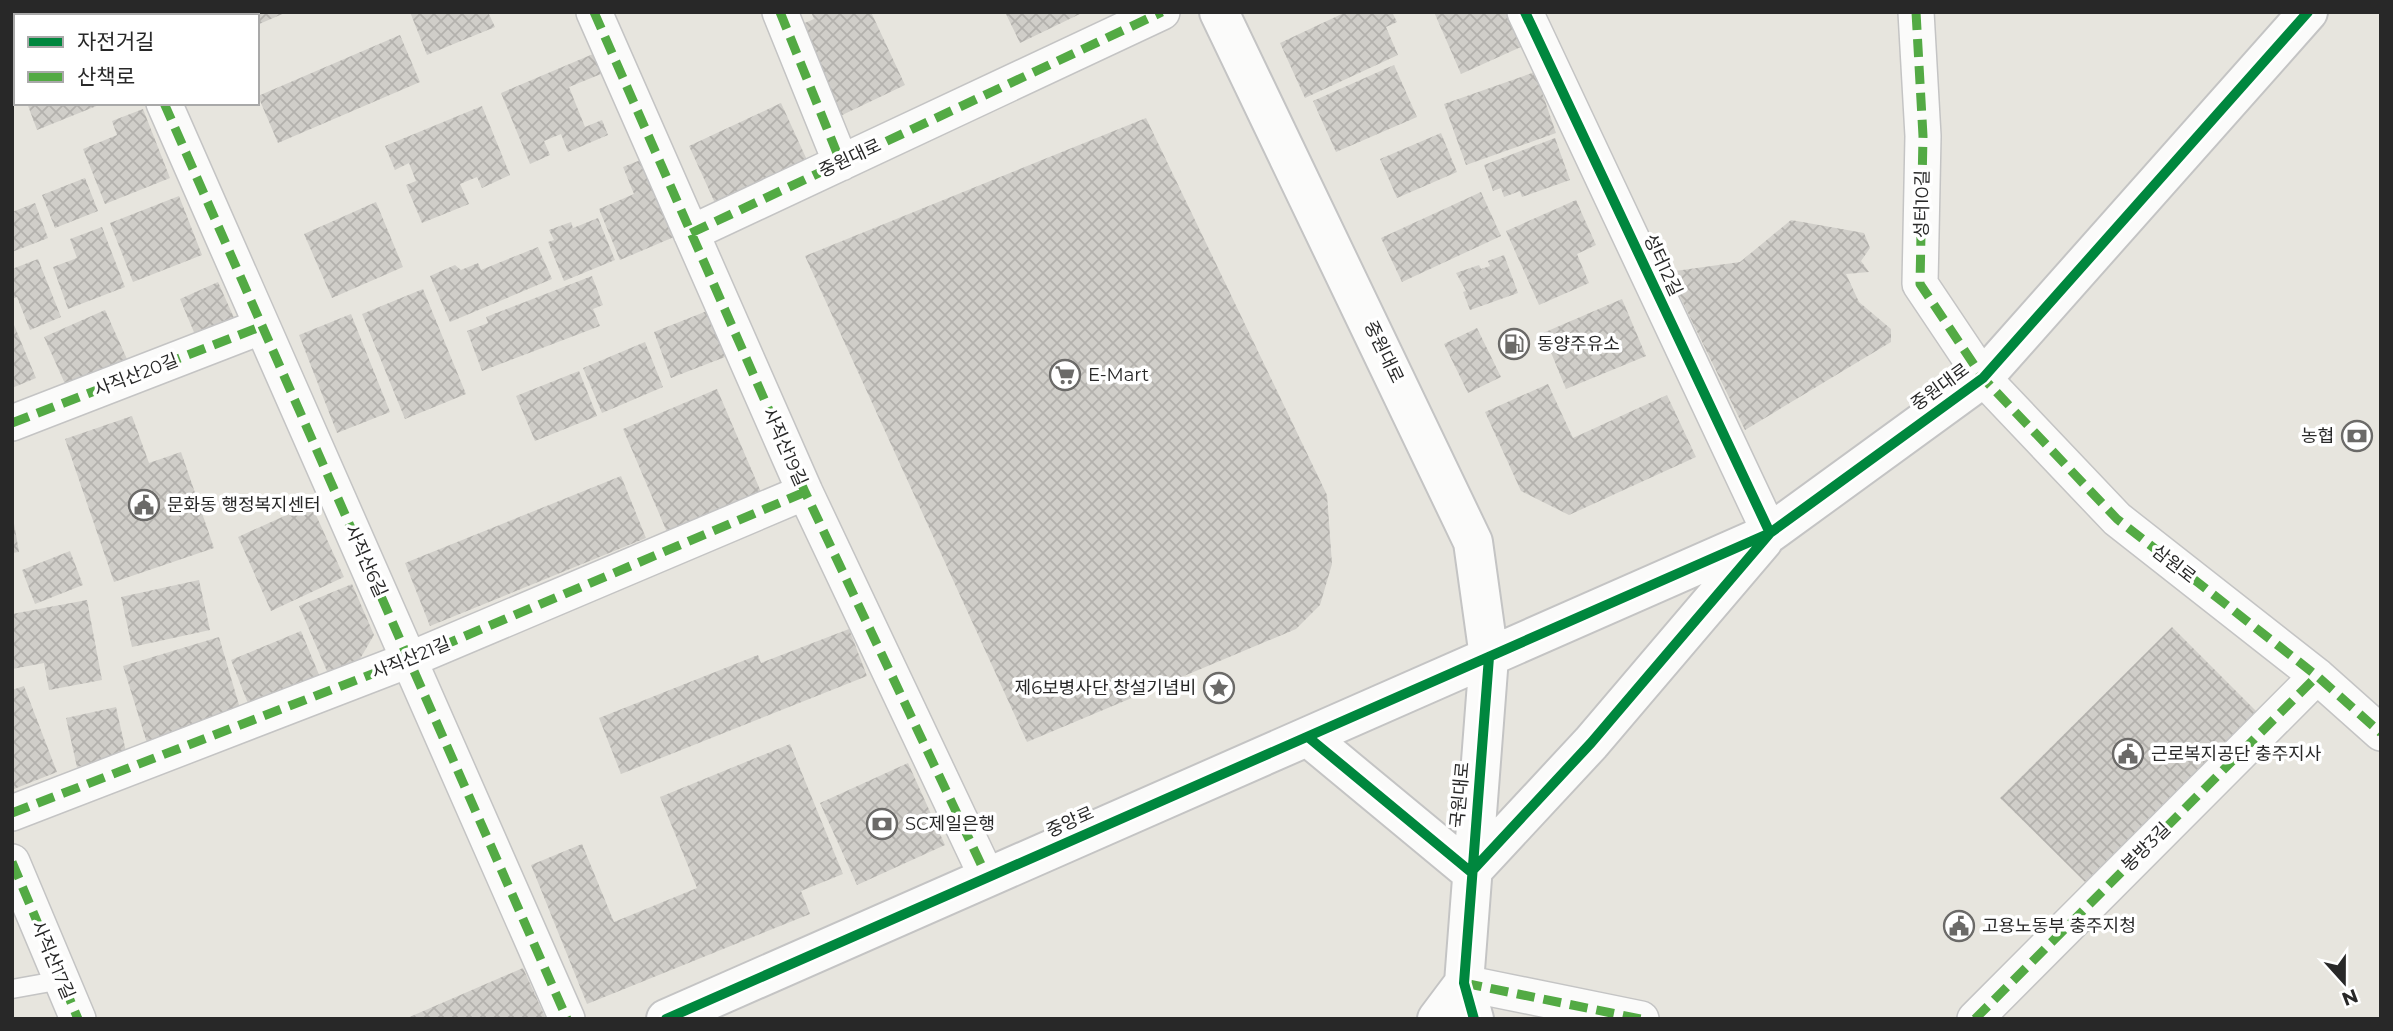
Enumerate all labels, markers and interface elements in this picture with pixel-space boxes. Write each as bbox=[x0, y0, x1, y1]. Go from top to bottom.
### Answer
legend bbox=[14, 14, 259, 105]
text: 자전거길 bbox=[77, 29, 154, 54]
text: 산책로 bbox=[77, 64, 135, 89]
street label: 중원대로 bbox=[815, 134, 885, 182]
street label: 성터10길 bbox=[1910, 170, 1934, 238]
street label: 성터12길 bbox=[1639, 230, 1687, 300]
street label: 중원대로 bbox=[1360, 317, 1408, 387]
fuel station icon: 동양주유소 bbox=[1497, 327, 1531, 361]
place label: 동양주유소 bbox=[1537, 333, 1620, 355]
street label: 사직산20길 bbox=[91, 349, 181, 401]
supermarket icon: E-Mart bbox=[1048, 358, 1082, 392]
street label: 중원대로 bbox=[1907, 359, 1973, 415]
place label: E-Mart bbox=[1088, 364, 1149, 386]
street label: 사직산19길 bbox=[758, 404, 812, 490]
bank icon: 농협 bbox=[2340, 419, 2374, 453]
place label: 농협 bbox=[2301, 425, 2334, 447]
public building icon: 문화동 행정복지센터 bbox=[127, 488, 161, 522]
place label: 문화동 행정복지센터 bbox=[167, 494, 321, 516]
street label: 사직산6길 bbox=[340, 521, 392, 601]
street label: 삼원로 bbox=[2148, 540, 2200, 588]
street label: 사직산21길 bbox=[368, 632, 454, 684]
place icon: 제6보병사단 창설기념비 bbox=[1202, 671, 1236, 705]
place label: 제6보병사단 창설기념비 bbox=[1015, 677, 1196, 699]
public building icon: 근로복지공단 충주지사 bbox=[2111, 737, 2145, 771]
place label: 근로복지공단 충주지사 bbox=[2151, 743, 2322, 765]
street label: 국원대로 bbox=[1446, 761, 1474, 829]
street label: 중앙로 bbox=[1043, 802, 1097, 842]
bank icon: SC제일은행 bbox=[865, 807, 899, 841]
place label: SC제일은행 bbox=[905, 813, 995, 835]
street label: 봉방3길 bbox=[2117, 818, 2175, 876]
public building icon: 고용노동부 충주지청 bbox=[1942, 909, 1976, 943]
place label: 고용노동부 충주지청 bbox=[1982, 915, 2136, 937]
street label: 사직산17길 bbox=[27, 917, 79, 1003]
north arrow bbox=[2309, 947, 2379, 1017]
text: N bbox=[2339, 984, 2361, 1011]

